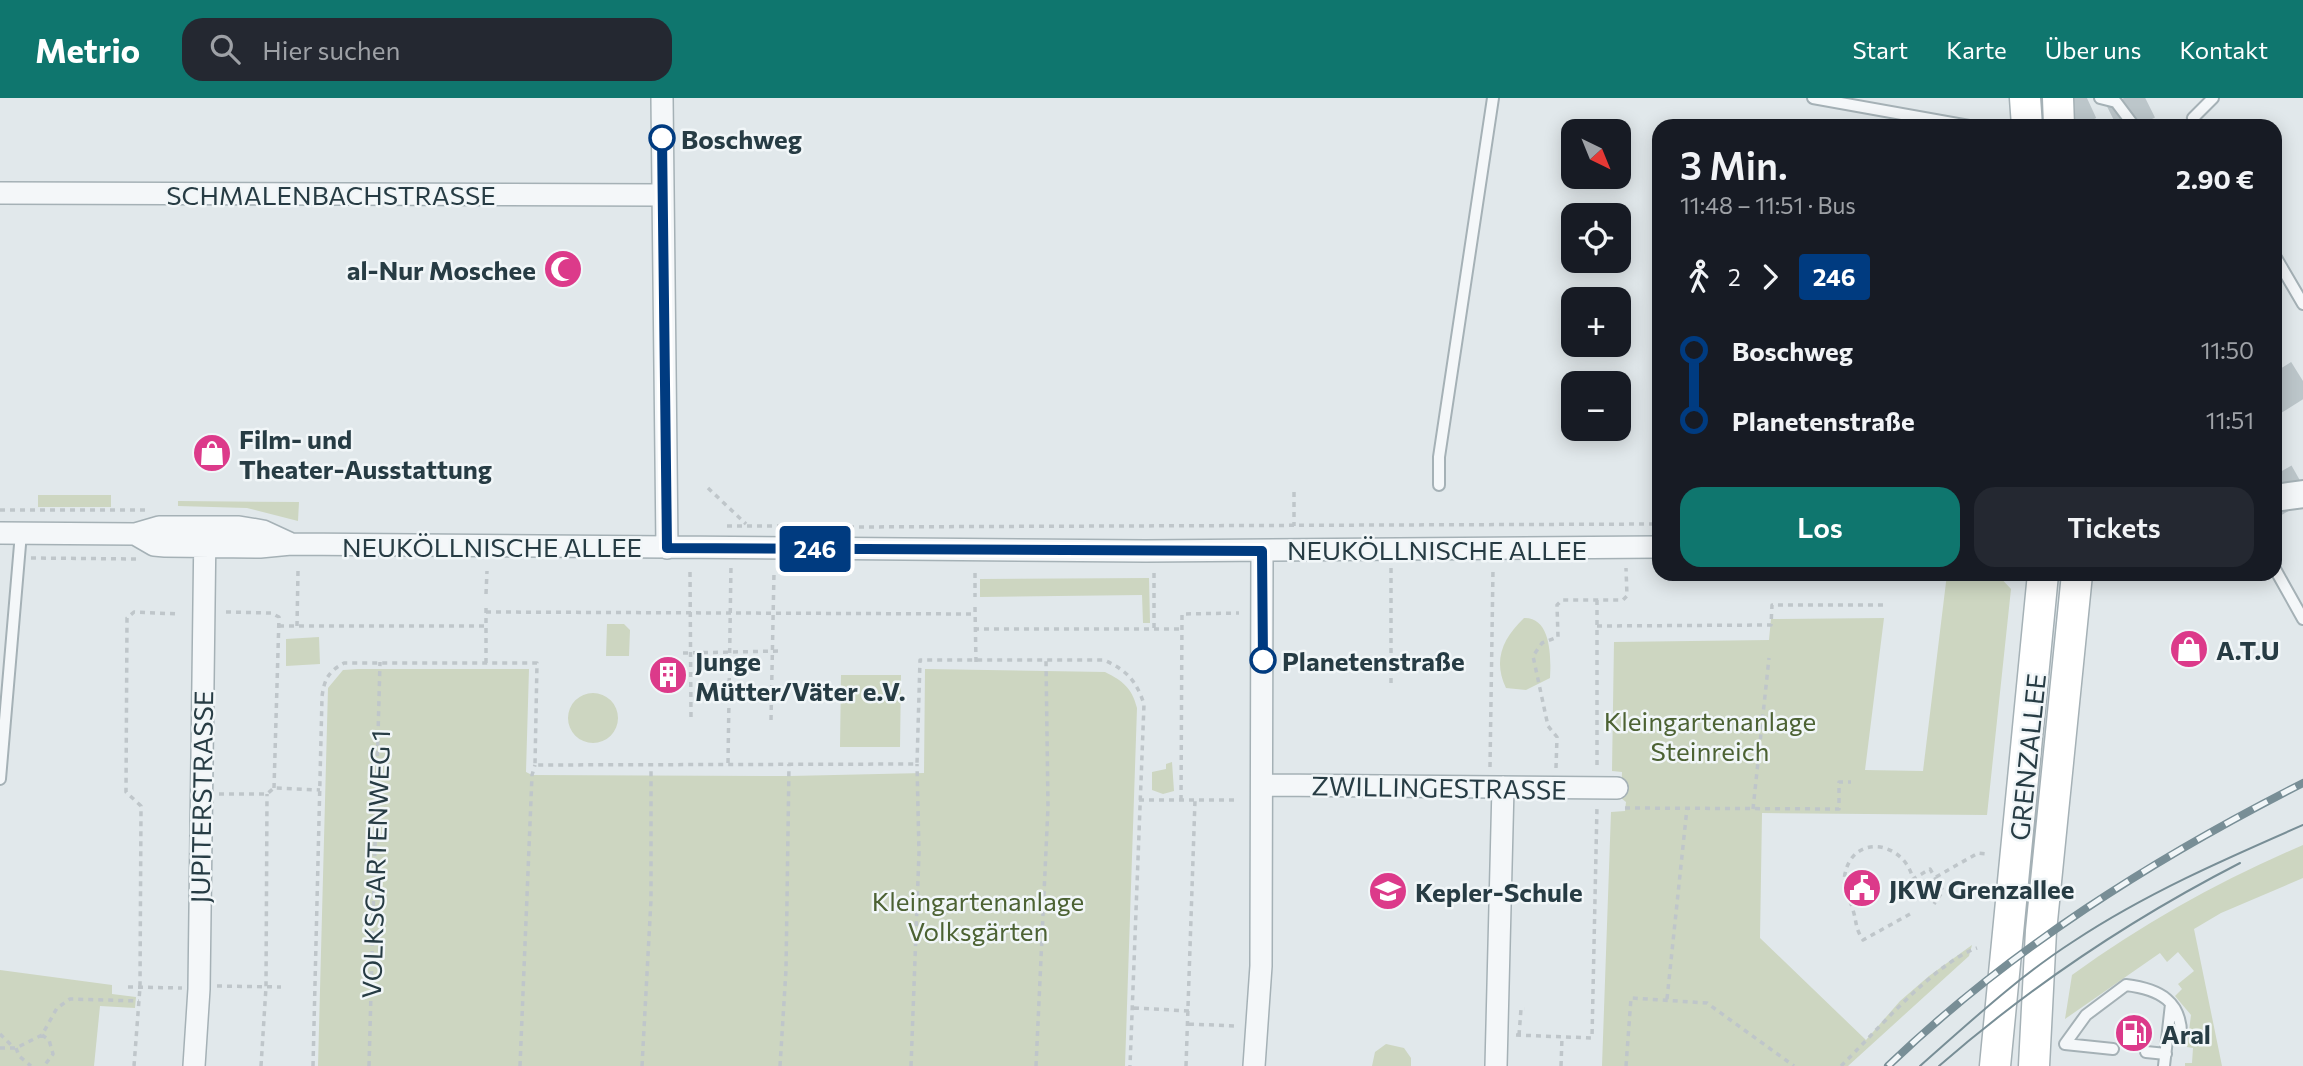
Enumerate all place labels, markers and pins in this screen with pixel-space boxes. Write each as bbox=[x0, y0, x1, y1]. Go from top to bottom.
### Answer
place label: Boschweg bbox=[681, 123, 802, 154]
marker: Boschweg bbox=[649, 125, 675, 151]
mosque icon: al-Nur Moschee bbox=[542, 248, 584, 290]
place label: al-Nur Moschee bbox=[347, 254, 536, 285]
place label: Film- und Theater-Ausstattung bbox=[239, 423, 492, 484]
shop icon: Film- und Theater-Ausstattung bbox=[191, 432, 233, 474]
shop icon: A.T.U bbox=[2168, 628, 2210, 670]
place label: A.T.U bbox=[2216, 634, 2280, 665]
place label: Junge Mütter/Väter e.V. bbox=[695, 645, 906, 706]
place label: Planetenstraße bbox=[1282, 645, 1465, 676]
marker: Planetenstraße bbox=[1250, 647, 1276, 673]
building icon: Junge Mütter/Väter e.V. bbox=[647, 654, 689, 696]
public building icon: JKW Grenzallee bbox=[1841, 867, 1883, 909]
school or university icon: Kepler-Schule bbox=[1367, 870, 1409, 912]
place label: JKW Grenzallee bbox=[1889, 873, 2074, 904]
place label: Kepler-Schule bbox=[1415, 876, 1583, 907]
fuel station icon: Aral bbox=[2113, 1012, 2155, 1054]
place label: Aral bbox=[2161, 1018, 2211, 1049]

